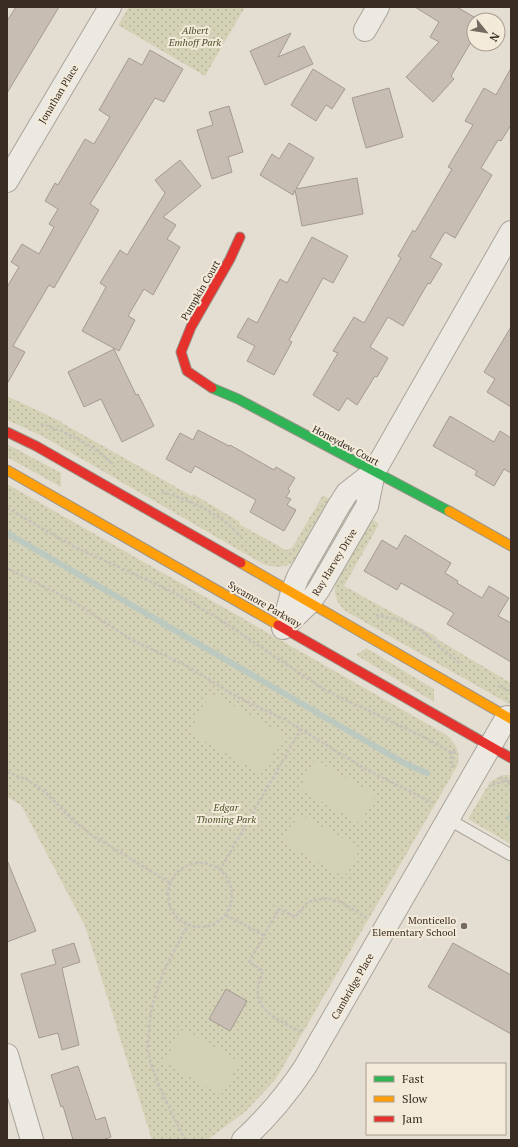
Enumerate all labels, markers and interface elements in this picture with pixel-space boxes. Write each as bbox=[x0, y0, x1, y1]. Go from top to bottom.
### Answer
north arrow bbox=[466, 12, 506, 52]
park label: Albert Emhoff Park bbox=[168, 24, 221, 49]
text: N bbox=[486, 30, 503, 45]
street label: Jonathan Place bbox=[36, 62, 81, 126]
street label: Pumpkin Court bbox=[178, 258, 223, 323]
street label: Honeydew Court bbox=[310, 422, 382, 469]
street label: Ray Harvey Drive bbox=[309, 526, 360, 598]
street label: Sycamore Parkway bbox=[226, 578, 305, 631]
park label: Edgar Thoming Park bbox=[196, 801, 256, 826]
place label: Monticello Elementary School bbox=[372, 914, 456, 939]
marker: Monticello Elementary School bbox=[459, 921, 469, 931]
street label: Cambridge Place bbox=[328, 951, 377, 1022]
legend bbox=[366, 1063, 506, 1135]
text: Fast bbox=[402, 1071, 425, 1086]
text: Slow bbox=[402, 1091, 428, 1106]
text: Jam bbox=[402, 1111, 423, 1126]

